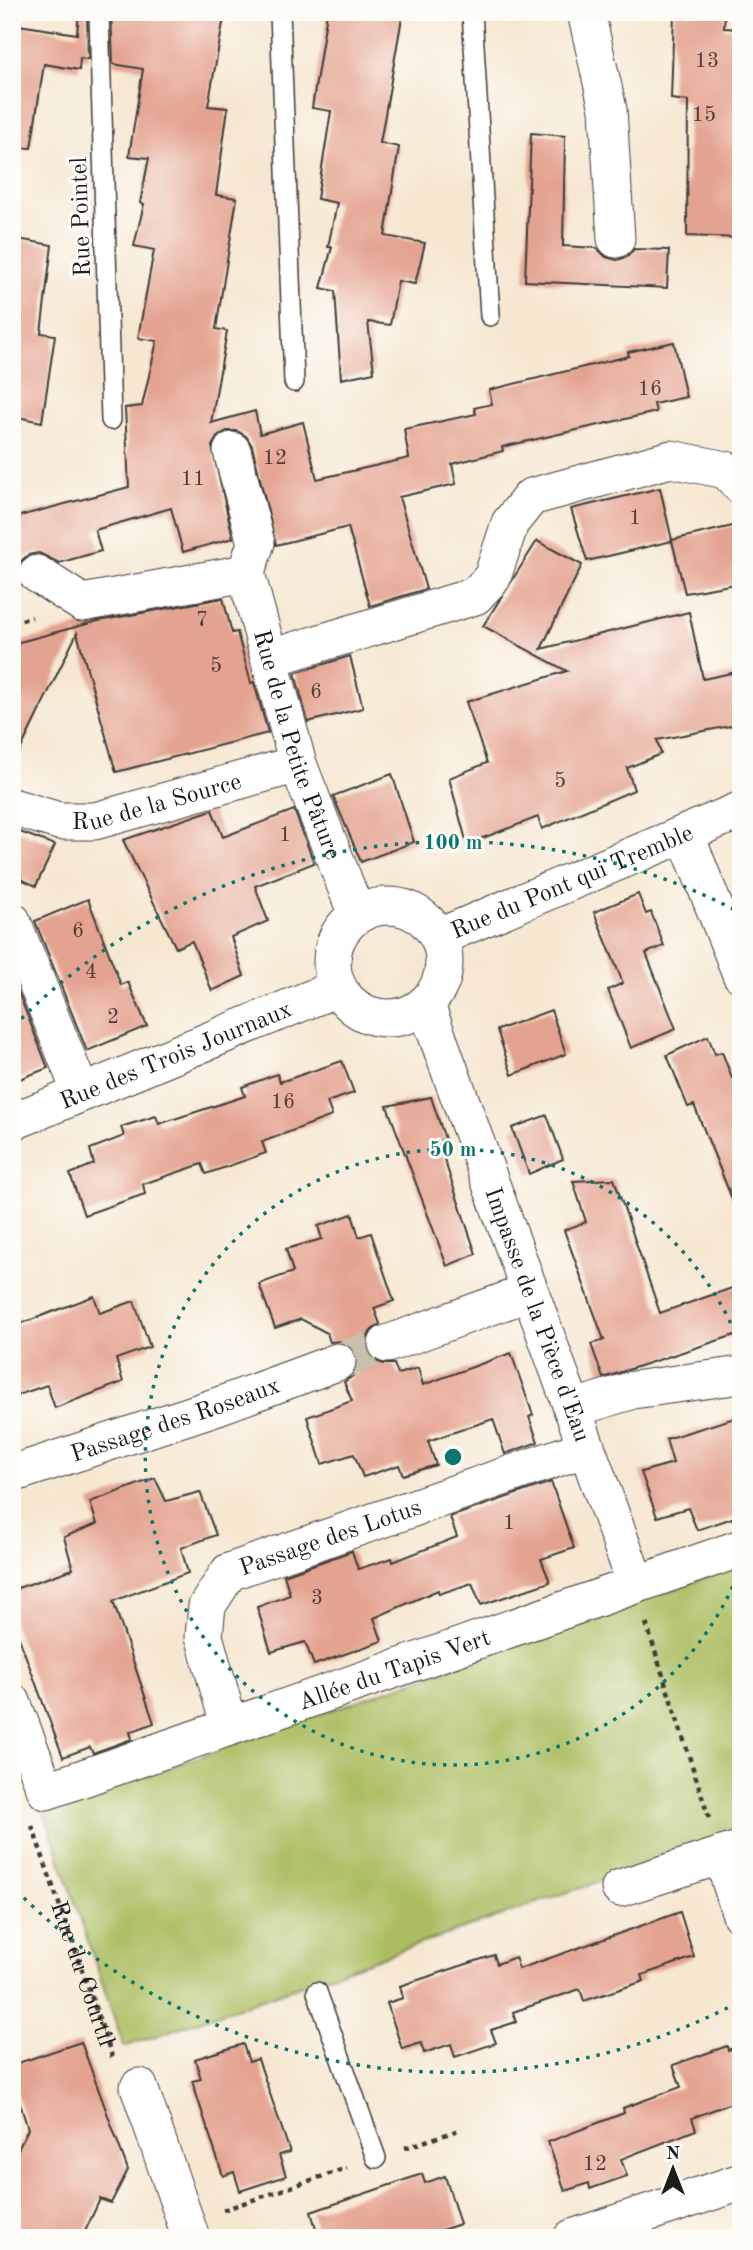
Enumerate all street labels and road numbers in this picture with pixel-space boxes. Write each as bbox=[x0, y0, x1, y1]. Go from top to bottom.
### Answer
street label: Rue Pointel bbox=[68, 156, 96, 277]
street label: Rue de la Petite Pâture bbox=[248, 628, 344, 864]
street label: Rue de la Source bbox=[72, 771, 244, 836]
street label: Rue du Pont qui Tremble bbox=[448, 822, 697, 944]
street label: Rue des Trois Journaux bbox=[57, 998, 296, 1115]
street label: Impasse de la Pièce d'Eau bbox=[479, 1185, 593, 1445]
street label: Passage des Roseaux bbox=[68, 1374, 283, 1468]
street label: Passage des Lotus bbox=[237, 1496, 425, 1581]
street label: Allée du Tapis Vert bbox=[296, 1627, 494, 1716]
street label: Rue du Courtil bbox=[45, 1898, 118, 2050]

